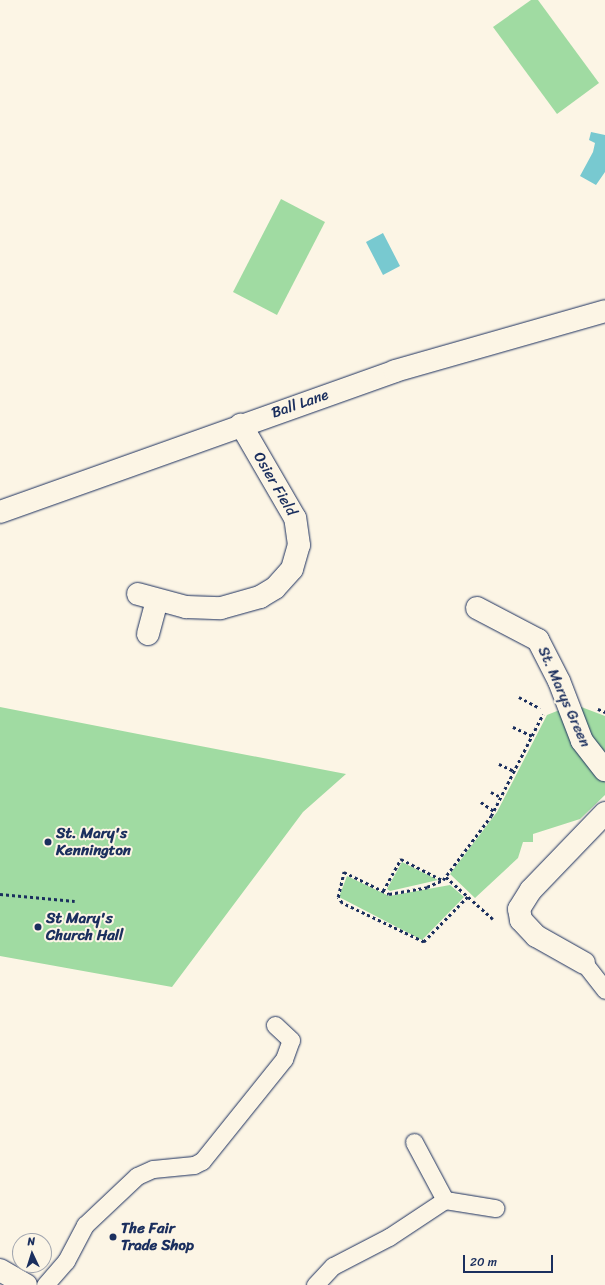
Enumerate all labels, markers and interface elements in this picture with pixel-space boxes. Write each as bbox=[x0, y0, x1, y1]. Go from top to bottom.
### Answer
street label: Ball Lane bbox=[269, 386, 331, 422]
street label: Osier Field bbox=[250, 449, 300, 519]
street label: St. Marys Green bbox=[534, 644, 594, 750]
place label: St. Mary's Kennington bbox=[56, 824, 131, 859]
marker: St. Mary's Kennington bbox=[43, 837, 53, 847]
place label: St Mary's Church Hall bbox=[46, 909, 123, 944]
marker: St Mary's Church Hall bbox=[33, 922, 43, 932]
place label: The Fair Trade Shop bbox=[121, 1219, 194, 1254]
text: N bbox=[27, 1232, 36, 1251]
marker: The Fair Trade Shop bbox=[108, 1232, 118, 1242]
north arrow bbox=[12, 1233, 52, 1273]
scale bar bbox=[465, 1247, 555, 1273]
text: 20 m bbox=[470, 1251, 497, 1273]

